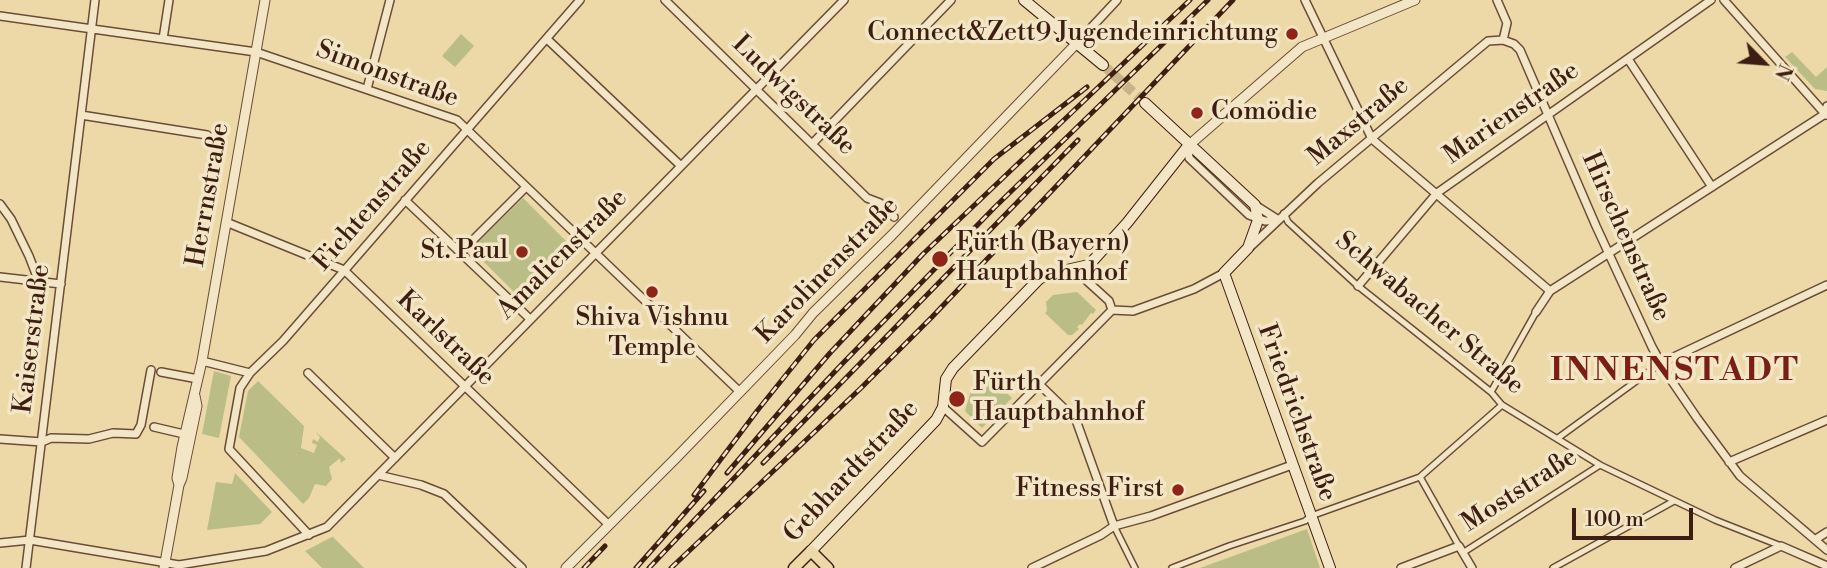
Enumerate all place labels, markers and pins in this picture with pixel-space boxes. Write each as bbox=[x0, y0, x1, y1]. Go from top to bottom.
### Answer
place label: Connect&Zett9 Jugendeinrichtung bbox=[867, 18, 1278, 50]
marker: Connect&Zett9 Jugendeinrichtung bbox=[1284, 26, 1300, 42]
place label: Comödie bbox=[1211, 97, 1317, 129]
marker: Comödie bbox=[1189, 105, 1205, 121]
place label: Fürth (Bayern) Hauptbahnhof bbox=[956, 228, 1130, 290]
place label: St. Paul bbox=[421, 236, 508, 268]
marker: St. Paul bbox=[514, 244, 530, 260]
marker: Fürth (Bayern) Hauptbahnhof bbox=[930, 249, 950, 269]
marker: Shiva Vishnu Temple bbox=[644, 284, 660, 300]
place label: Shiva Vishnu Temple bbox=[575, 303, 729, 364]
place label: Fürth Hauptbahnhof bbox=[973, 368, 1144, 430]
marker: Fürth Hauptbahnhof bbox=[947, 389, 967, 409]
place label: Fitness First bbox=[1016, 474, 1164, 506]
marker: Fitness First bbox=[1170, 482, 1186, 498]

